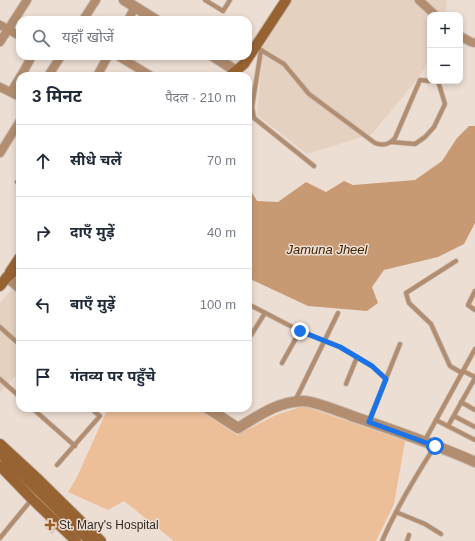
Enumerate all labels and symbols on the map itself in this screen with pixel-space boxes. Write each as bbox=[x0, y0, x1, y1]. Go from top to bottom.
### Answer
water label: Jamuna Jheel bbox=[286, 242, 369, 257]
route end bbox=[291, 322, 309, 340]
route start bbox=[426, 437, 444, 455]
place label: St. Mary's Hospital bbox=[59, 518, 159, 532]
marker: St. Mary's Hospital bbox=[44, 519, 56, 531]

